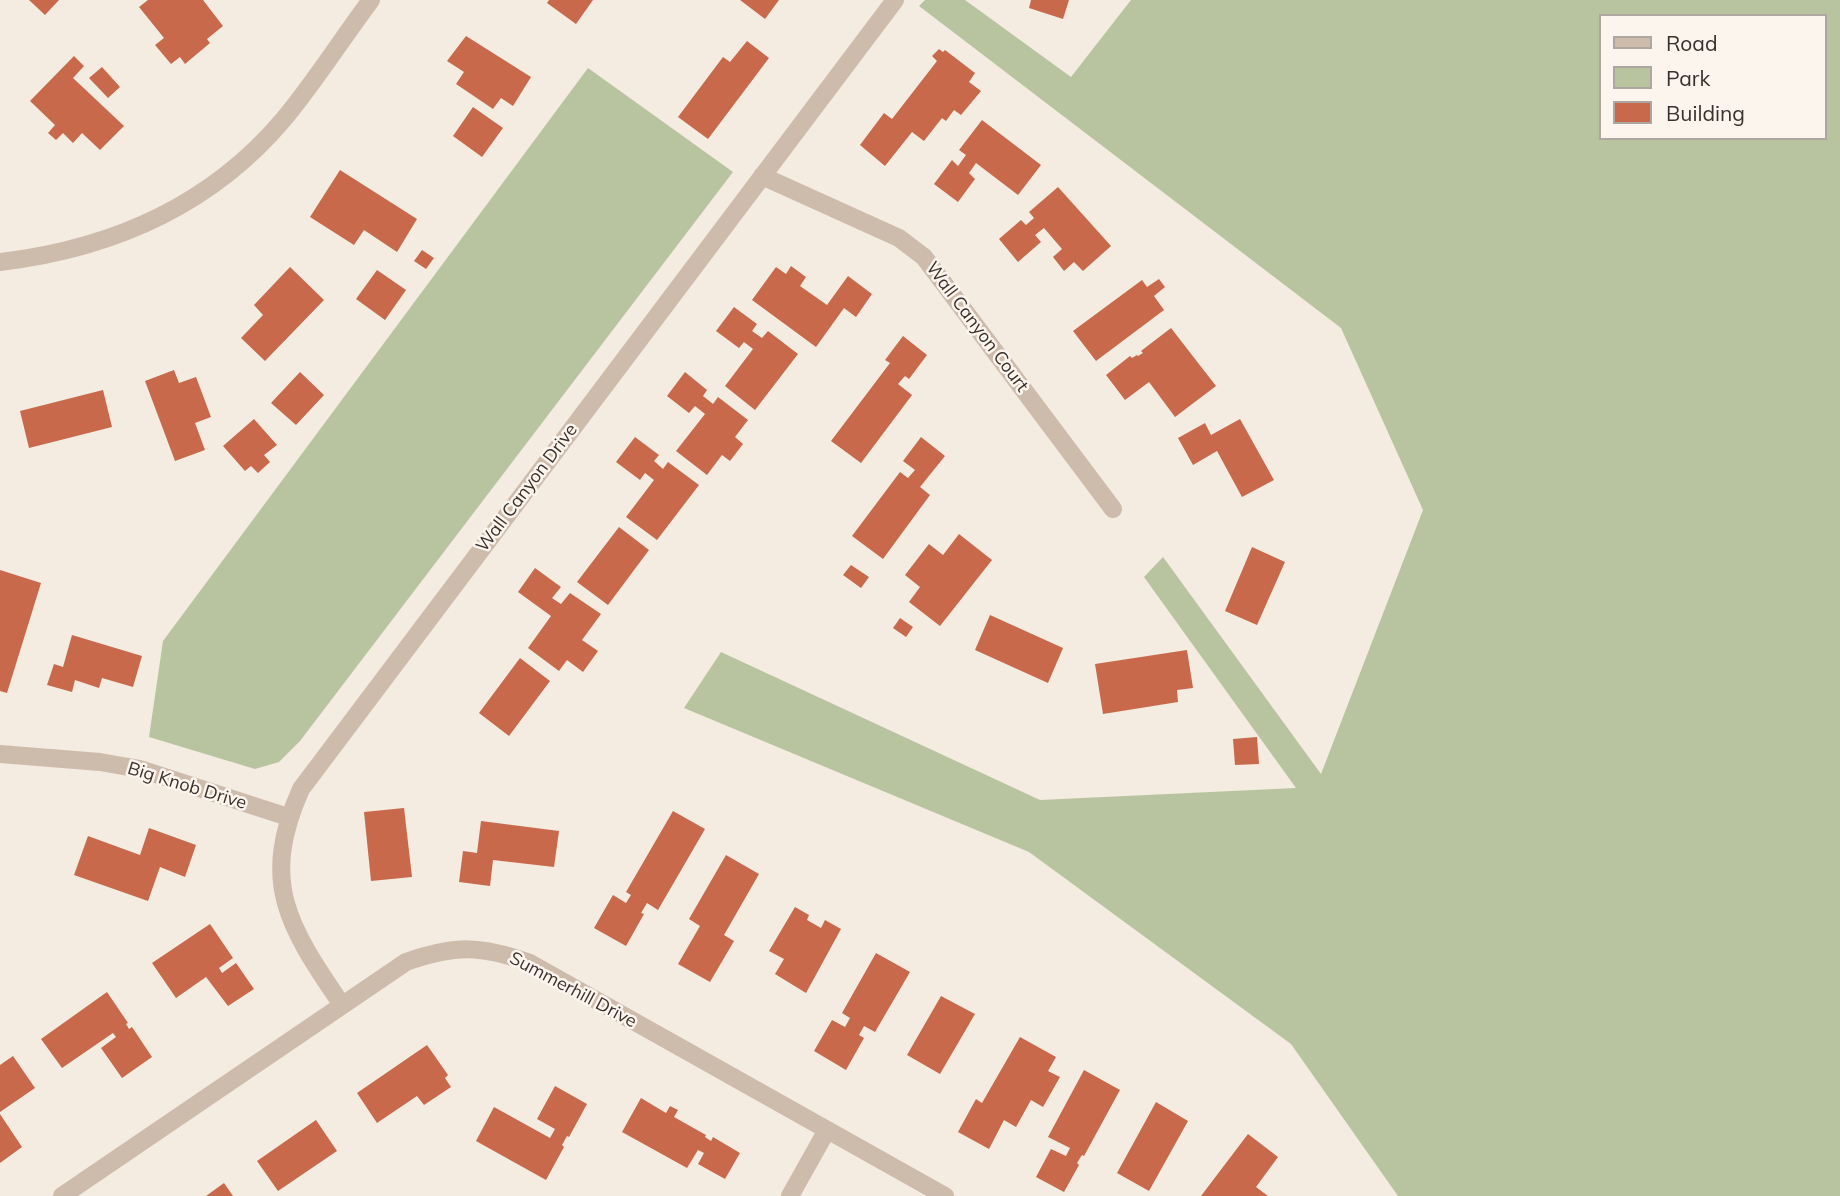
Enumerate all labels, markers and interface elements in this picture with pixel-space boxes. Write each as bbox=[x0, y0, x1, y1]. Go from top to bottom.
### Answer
legend bbox=[1598, 14, 1826, 140]
text: Road bbox=[1666, 30, 1717, 56]
text: Park bbox=[1666, 65, 1710, 91]
text: Building bbox=[1666, 100, 1745, 126]
street label: Wall Canyon Court bbox=[921, 258, 1033, 396]
street label: Wall Canyon Drive bbox=[472, 420, 582, 556]
street label: Big Knob Drive bbox=[125, 758, 249, 814]
street label: Summerhill Drive bbox=[506, 947, 640, 1033]

